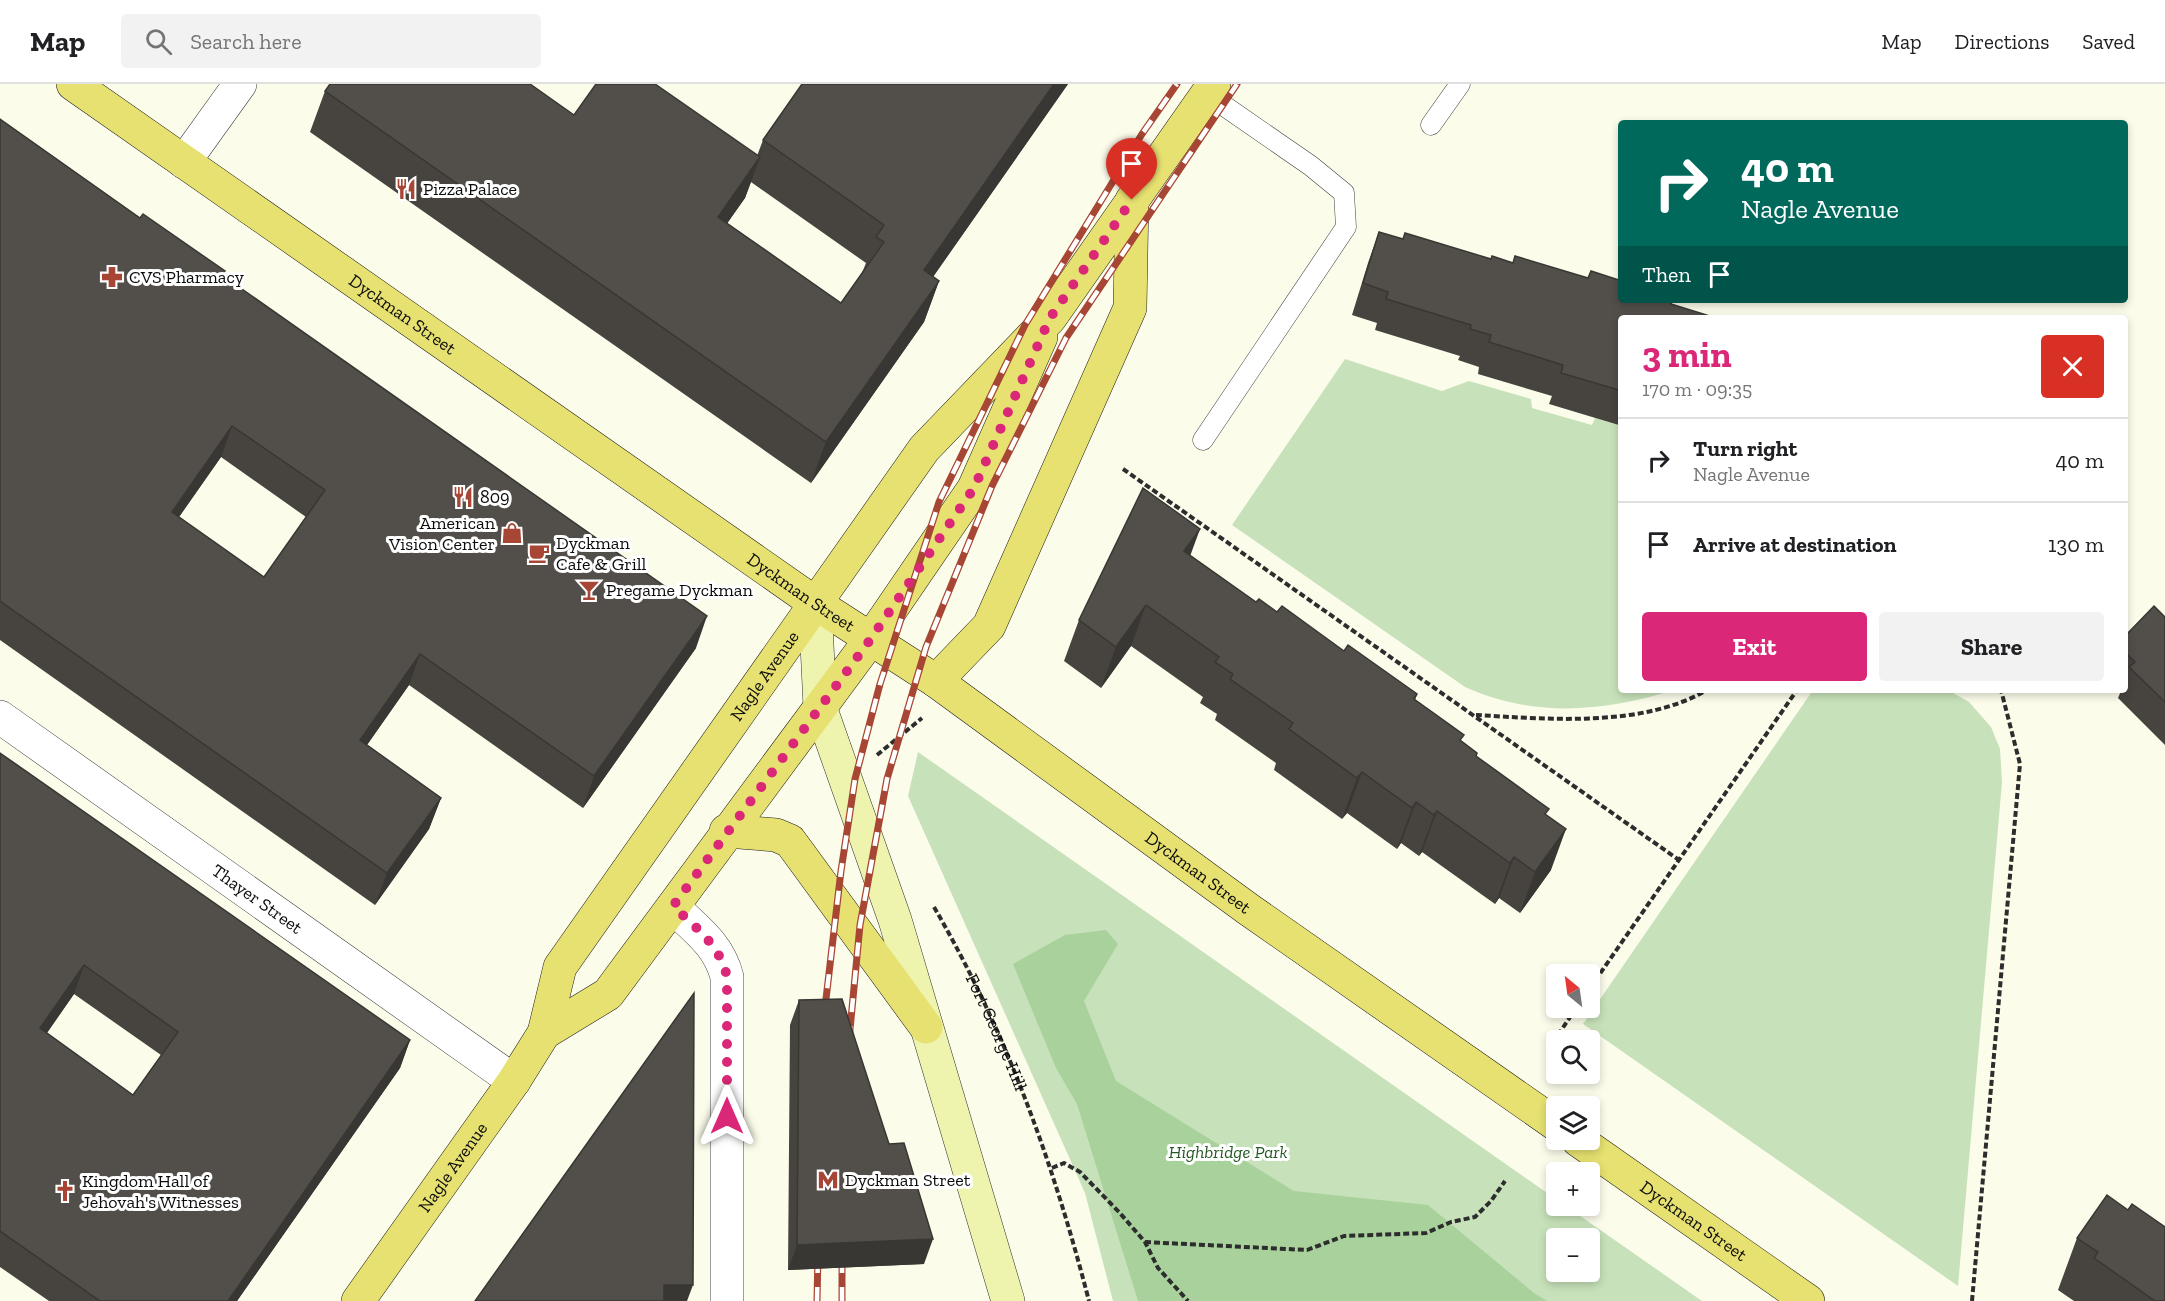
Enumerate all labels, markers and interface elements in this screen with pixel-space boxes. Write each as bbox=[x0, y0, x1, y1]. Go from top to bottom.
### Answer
search box bbox=[121, 14, 541, 68]
text: Map bbox=[30, 25, 85, 58]
icon: search bbox=[142, 25, 175, 58]
text: Search here bbox=[190, 28, 302, 55]
text: Map bbox=[1882, 29, 1922, 54]
text: Directions bbox=[1955, 29, 2049, 54]
text: Saved bbox=[2082, 29, 2135, 54]
pin bbox=[1106, 138, 1157, 200]
text: 40 m bbox=[1741, 142, 1834, 193]
icon: right bbox=[1642, 144, 1720, 222]
icon: arrive bbox=[1115, 147, 1148, 180]
restaurant icon: Pizza Palace bbox=[394, 177, 418, 201]
place label: Pizza Palace bbox=[423, 178, 517, 200]
text: Nagle Avenue bbox=[1741, 193, 1899, 225]
icon: arrive bbox=[1703, 258, 1736, 291]
text: Then bbox=[1642, 261, 1691, 288]
pharmacy icon: CVS Pharmacy bbox=[100, 265, 124, 289]
place label: CVS Pharmacy bbox=[129, 266, 245, 288]
street label: Dyckman Street bbox=[345, 269, 460, 360]
text: 3 min bbox=[1642, 333, 1732, 376]
button: close bbox=[2041, 335, 2104, 398]
text: 170 m · 09:35 bbox=[1642, 377, 1752, 401]
text: Turn right bbox=[1693, 435, 1797, 462]
icon: right bbox=[1642, 444, 1675, 477]
text: 40 m bbox=[2055, 447, 2104, 474]
text: Nagle Avenue bbox=[1693, 462, 1810, 486]
restaurant icon: 809 bbox=[451, 485, 475, 509]
place label: 809 bbox=[480, 486, 510, 508]
place label: American Vision Center bbox=[388, 512, 496, 555]
shop icon: American Vision Center bbox=[500, 521, 524, 545]
icon: arrive bbox=[1642, 528, 1675, 561]
text: Arrive at destination bbox=[1693, 531, 1896, 558]
text: 130 m bbox=[2048, 531, 2104, 558]
place label: Dyckman Cafe & Grill bbox=[556, 532, 647, 575]
cafe icon: Dyckman Cafe & Grill bbox=[527, 541, 551, 565]
street label: Dyckman Street bbox=[743, 548, 859, 637]
bar icon: Pregame Dyckman bbox=[577, 578, 601, 602]
place label: Pregame Dyckman bbox=[606, 579, 754, 601]
button: Exit bbox=[1642, 612, 1867, 681]
button: Share bbox=[1879, 612, 2104, 681]
street label: Nagle Avenue bbox=[725, 626, 804, 725]
street label: Dyckman Street bbox=[1141, 827, 1255, 919]
street label: Thayer Street bbox=[208, 859, 307, 939]
north arrow bbox=[1546, 964, 1600, 1018]
map controls bbox=[1546, 964, 1600, 1282]
street label: Fort George Hill bbox=[961, 970, 1032, 1094]
button: search bbox=[1546, 1030, 1600, 1084]
position arrow bbox=[695, 1084, 759, 1148]
button: layers bbox=[1546, 1096, 1600, 1150]
street label: Nagle Avenue bbox=[413, 1118, 492, 1217]
park label: Highbridge Park bbox=[1169, 1141, 1288, 1163]
button: + bbox=[1546, 1162, 1600, 1216]
metro station icon: Dyckman Street bbox=[816, 1168, 840, 1192]
place label: Dyckman Street bbox=[845, 1169, 971, 1191]
place label: Kingdom Hall of Jehovah's Witnesses bbox=[82, 1170, 239, 1213]
street label: Dyckman Street bbox=[1636, 1176, 1751, 1266]
church icon: Kingdom Hall of Jehovah's Witnesses bbox=[53, 1179, 77, 1203]
button: − bbox=[1546, 1228, 1600, 1282]

